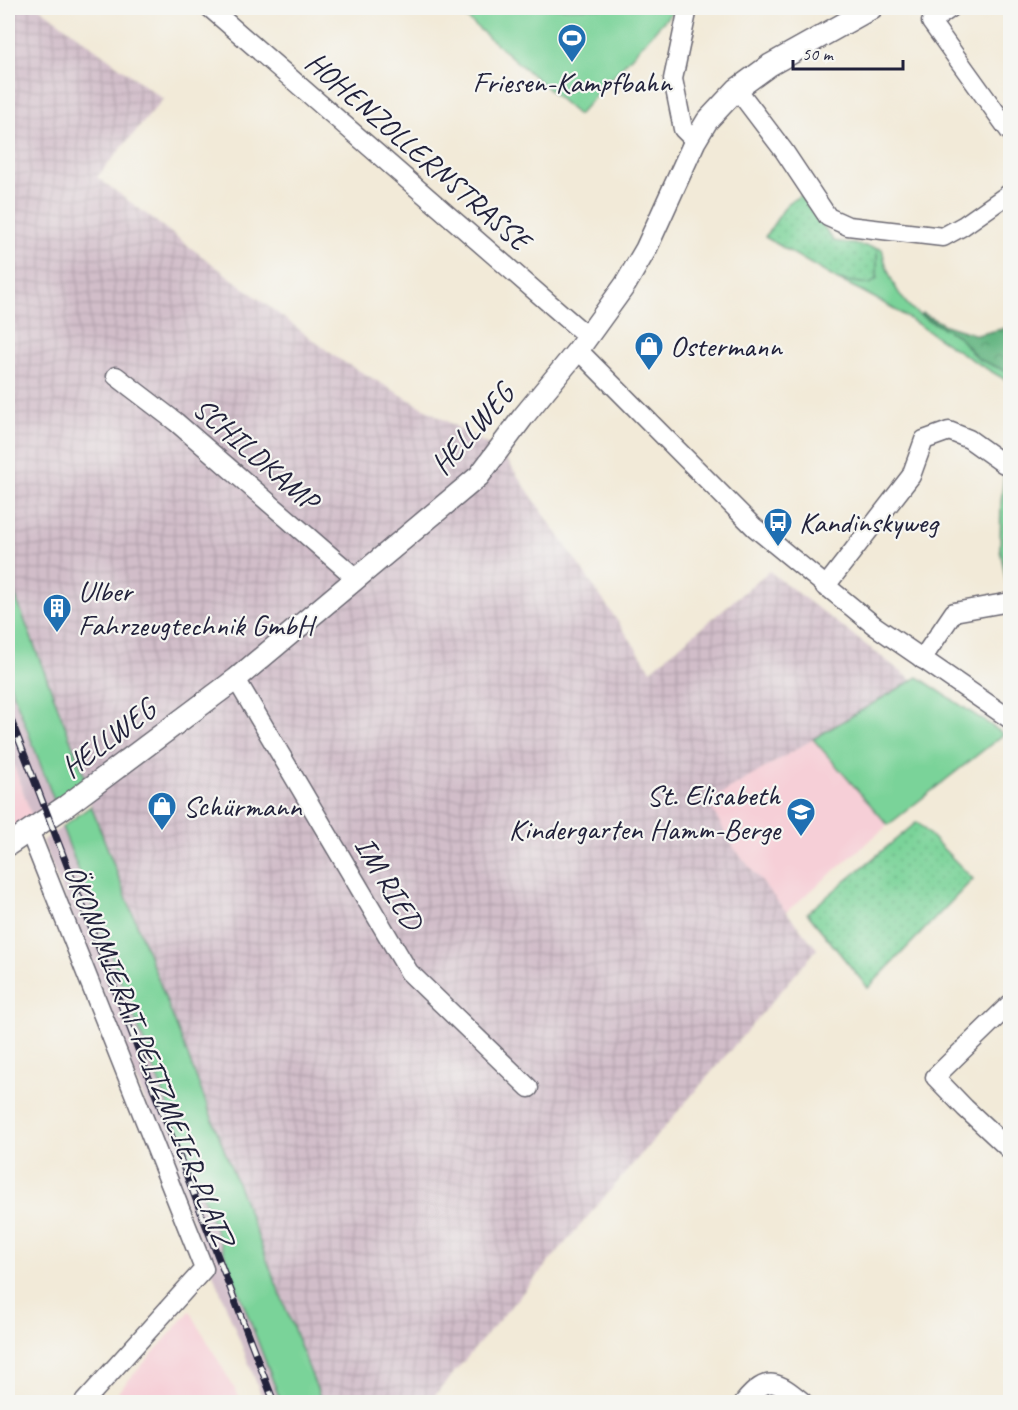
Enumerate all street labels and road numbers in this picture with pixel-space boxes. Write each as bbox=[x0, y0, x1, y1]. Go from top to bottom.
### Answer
street label: HOHENZOLLERNSTRASSE bbox=[298, 43, 541, 261]
street label: HELLWEG bbox=[422, 373, 524, 482]
street label: SCHILDKAMP bbox=[185, 389, 329, 521]
street label: HELLWEG bbox=[53, 688, 165, 786]
street label: IM RIED bbox=[346, 829, 433, 939]
street label: ÖKONOMIERAT-PEITZMEIER-PLATZ bbox=[55, 859, 245, 1255]

